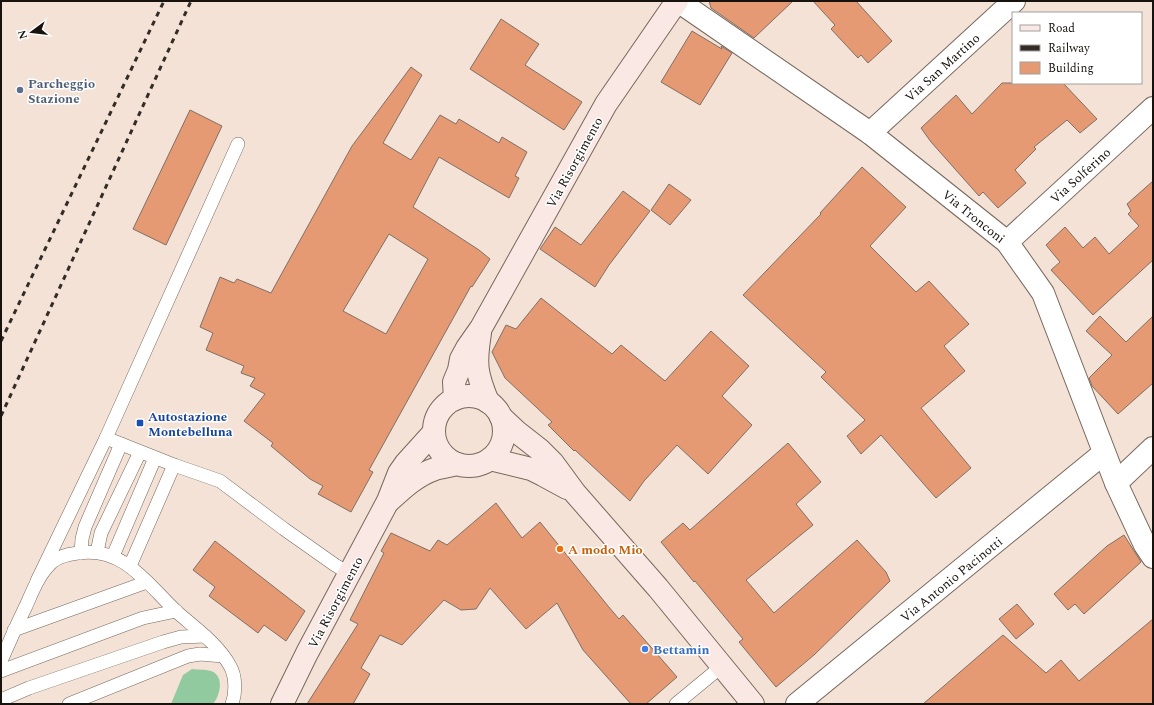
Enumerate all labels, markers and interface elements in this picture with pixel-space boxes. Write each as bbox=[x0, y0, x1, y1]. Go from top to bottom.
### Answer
north arrow bbox=[12, 12, 52, 52]
legend bbox=[1012, 12, 1142, 84]
text: Road bbox=[1048, 19, 1075, 38]
text: N bbox=[13, 28, 32, 41]
street label: Via San Martino bbox=[901, 29, 985, 107]
text: Railway bbox=[1048, 39, 1091, 58]
text: Building bbox=[1048, 59, 1094, 78]
place label: Parcheggio Stazione bbox=[28, 74, 95, 109]
marker: Parcheggio Stazione bbox=[15, 85, 25, 95]
street label: Via Risorgimento bbox=[542, 113, 608, 212]
street label: Via Solferino bbox=[1046, 143, 1116, 209]
street label: Via Tronconi bbox=[937, 185, 1009, 249]
place label: Autostazione Montebelluna bbox=[148, 407, 233, 442]
marker: Autostazione Montebelluna bbox=[135, 418, 145, 428]
street label: Via Antonio Pacinotti bbox=[896, 532, 1007, 627]
place label: A modo Mio bbox=[568, 540, 643, 560]
marker: A modo Mio bbox=[555, 544, 565, 554]
street label: Via Risorgimento bbox=[303, 553, 369, 652]
place label: Bettamin bbox=[653, 640, 710, 660]
marker: Bettamin bbox=[640, 644, 650, 654]

